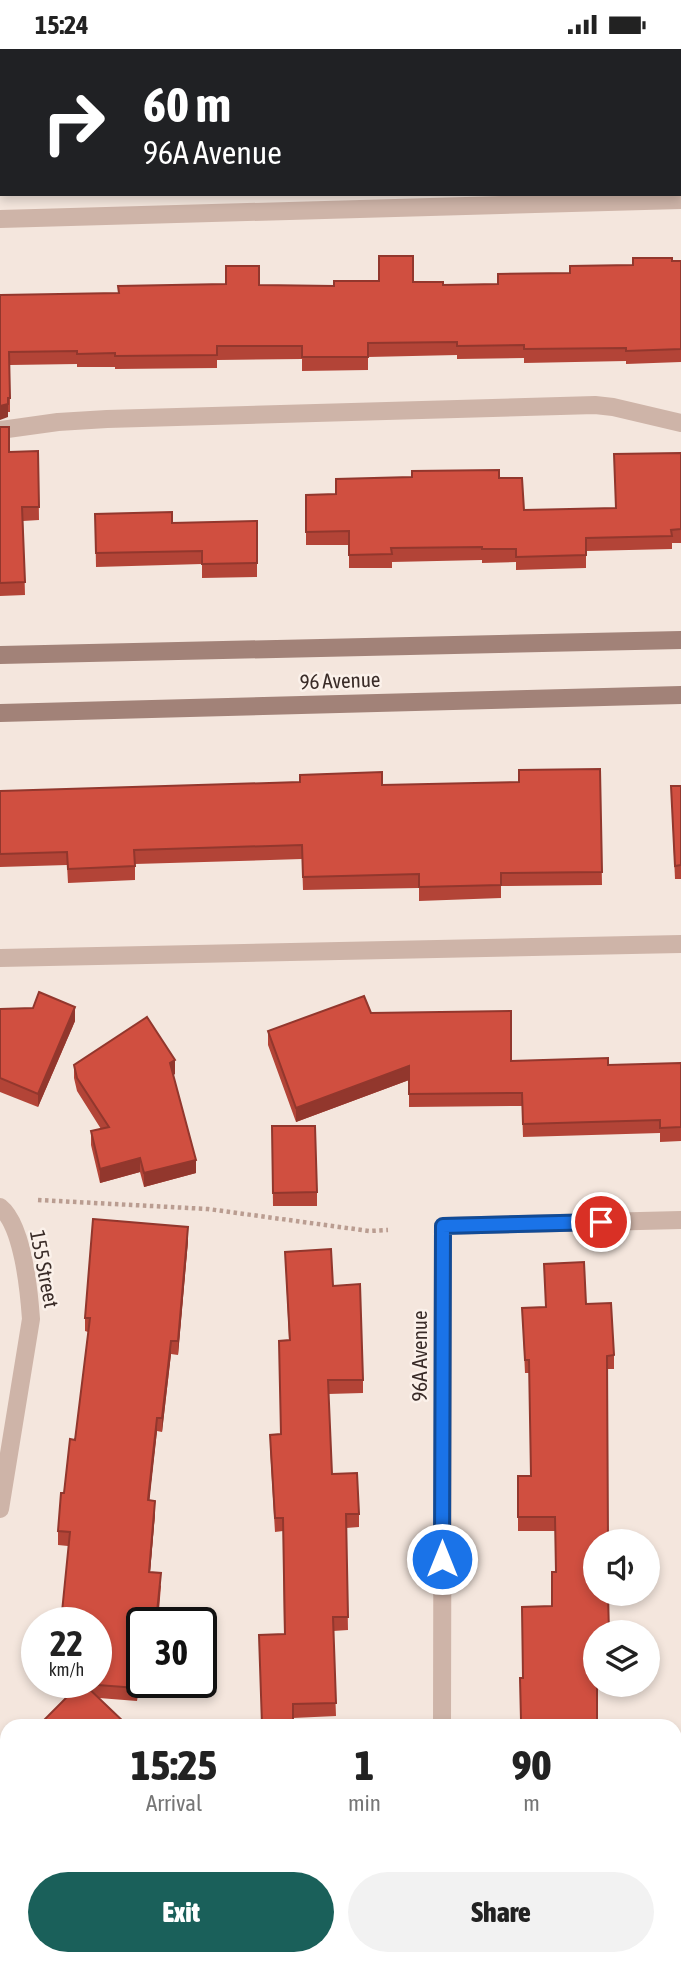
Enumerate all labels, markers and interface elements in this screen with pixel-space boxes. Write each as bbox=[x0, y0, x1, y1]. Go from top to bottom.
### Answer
text: 15:24 bbox=[35, 10, 89, 40]
text: 60 m bbox=[143, 76, 231, 132]
icon: right bbox=[28, 77, 119, 168]
text: 96A Avenue bbox=[143, 134, 282, 171]
street label: 96 Avenue bbox=[299, 667, 381, 693]
pin bbox=[571, 1192, 631, 1252]
icon: arrive bbox=[582, 1203, 620, 1241]
street label: 155 Street bbox=[26, 1228, 64, 1310]
street label: 96A Avenue bbox=[407, 1310, 431, 1402]
position arrow bbox=[405, 1522, 479, 1596]
map controls bbox=[583, 1529, 660, 1697]
button: sound bbox=[583, 1529, 660, 1606]
speed limit sign: 30 bbox=[126, 1607, 217, 1698]
button: layers bbox=[583, 1620, 660, 1697]
text: 22 bbox=[50, 1623, 83, 1663]
text: km/h bbox=[49, 1659, 84, 1680]
text: 15:25 bbox=[131, 1741, 217, 1789]
text: 1 bbox=[355, 1741, 374, 1789]
text: 90 bbox=[512, 1741, 551, 1789]
text: Arrival bbox=[146, 1790, 202, 1816]
text: min bbox=[348, 1790, 381, 1816]
text: m bbox=[523, 1790, 540, 1816]
button: Exit bbox=[28, 1872, 334, 1952]
button: Share bbox=[348, 1872, 654, 1952]

